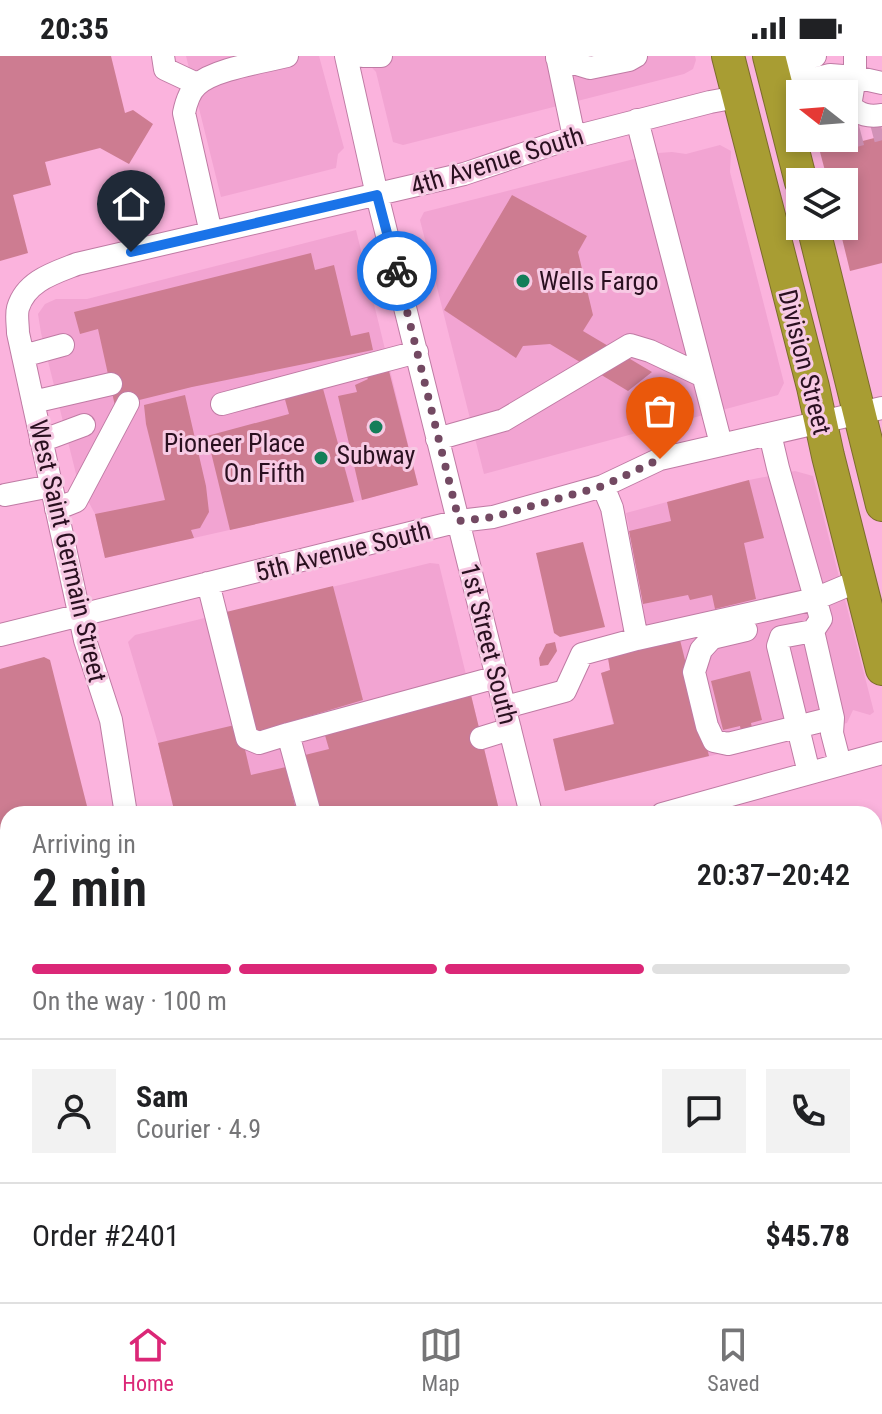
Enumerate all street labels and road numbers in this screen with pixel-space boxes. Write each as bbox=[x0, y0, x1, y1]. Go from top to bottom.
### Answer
street label: 4th Avenue South bbox=[407, 120, 587, 202]
street label: Division Street bbox=[773, 286, 837, 438]
street label: West Saint Germain Street bbox=[23, 417, 113, 685]
street label: 5th Avenue South bbox=[252, 515, 434, 587]
street label: 1st Street South bbox=[455, 561, 523, 727]

